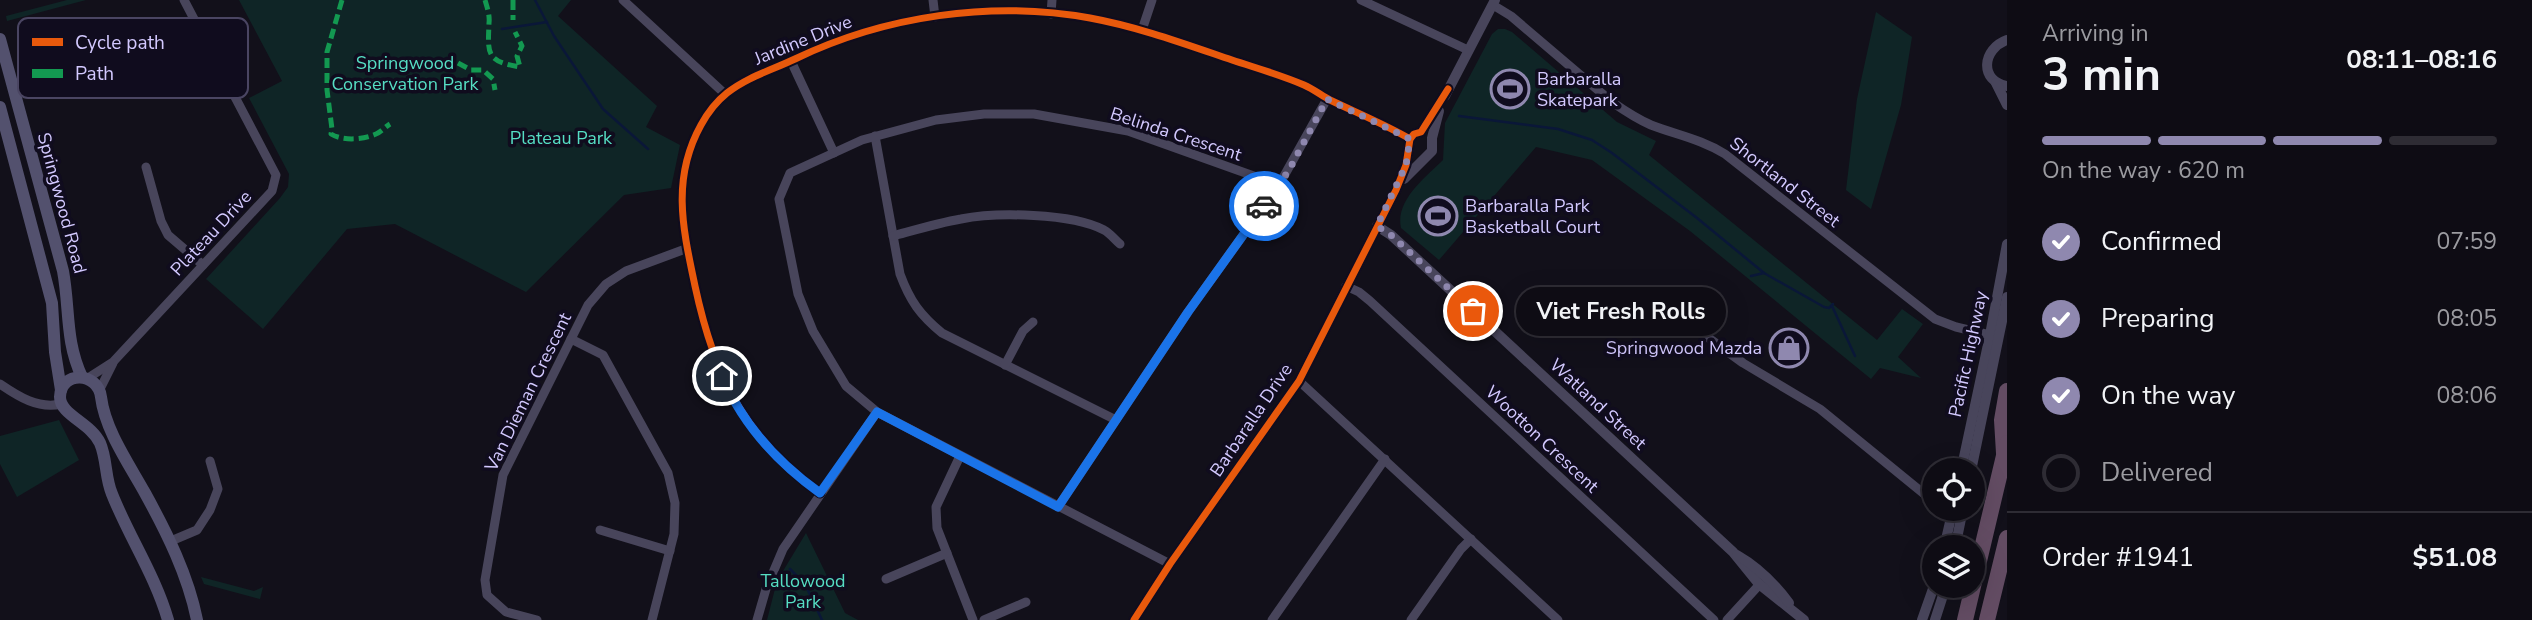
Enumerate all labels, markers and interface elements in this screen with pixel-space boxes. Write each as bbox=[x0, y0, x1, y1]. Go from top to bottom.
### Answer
street label: Jardine Drive bbox=[750, 9, 855, 71]
legend bbox=[18, 18, 248, 98]
text: Arriving in bbox=[2042, 18, 2149, 49]
text: Cycle path bbox=[75, 30, 165, 56]
text: 08:11–08:16 bbox=[2346, 42, 2497, 77]
text: 3 min bbox=[2042, 43, 2161, 106]
park label: Springwood Conservation Park bbox=[332, 51, 479, 96]
text: Path bbox=[75, 61, 114, 87]
place label: Barbaralla Skatepark bbox=[1537, 67, 1621, 112]
sports icon: Barbaralla Skatepark bbox=[1489, 68, 1531, 110]
street label: Belinda Crescent bbox=[1107, 101, 1246, 167]
park label: Plateau Park bbox=[510, 126, 613, 150]
street label: Springwood Road bbox=[32, 130, 92, 276]
street label: Shortland Street bbox=[1725, 131, 1846, 233]
text: On the way · 620 m bbox=[2042, 155, 2245, 186]
courier bbox=[1229, 171, 1299, 241]
street label: Plateau Drive bbox=[165, 185, 257, 281]
icon: car bbox=[1245, 187, 1283, 225]
place label: Barbaralla Park Basketball Court bbox=[1465, 194, 1601, 239]
sports icon: Barbaralla Park Basketball Court bbox=[1417, 195, 1459, 237]
icon: check bbox=[2042, 223, 2080, 261]
text: Confirmed bbox=[2101, 224, 2222, 259]
text: 07:59 bbox=[2437, 226, 2497, 257]
pin bbox=[1443, 281, 1503, 341]
callout: Viet Fresh Rolls bbox=[1515, 286, 1725, 336]
street label: Pacific Highway bbox=[1943, 288, 1993, 419]
icon: bag bbox=[1454, 292, 1492, 330]
text: Viet Fresh Rolls bbox=[1536, 296, 1706, 327]
icon: check bbox=[2042, 300, 2080, 338]
text: Preparing bbox=[2101, 301, 2214, 336]
text: 08:05 bbox=[2437, 303, 2497, 334]
street label: Van Dieman Crescent bbox=[479, 308, 577, 476]
shop icon: Springwood Mazda bbox=[1768, 327, 1810, 369]
place label: Springwood Mazda bbox=[1606, 336, 1762, 360]
pin bbox=[692, 346, 752, 406]
street label: Watland Street bbox=[1544, 353, 1652, 456]
icon: home bbox=[703, 357, 741, 395]
street label: Barbaralla Drive bbox=[1204, 359, 1298, 481]
icon: check bbox=[2042, 377, 2080, 415]
text: On the way bbox=[2101, 378, 2235, 413]
street label: Wootton Crescent bbox=[1480, 380, 1604, 498]
text: 08:06 bbox=[2437, 380, 2497, 411]
text: Delivered bbox=[2101, 455, 2213, 490]
map controls bbox=[1922, 458, 1985, 598]
button: locate bbox=[1922, 458, 1985, 521]
button: layers bbox=[1922, 535, 1985, 598]
text: Order #1941 bbox=[2042, 540, 2194, 575]
text: $51.08 bbox=[2413, 540, 2497, 575]
park label: Tallowood Park bbox=[761, 569, 845, 614]

